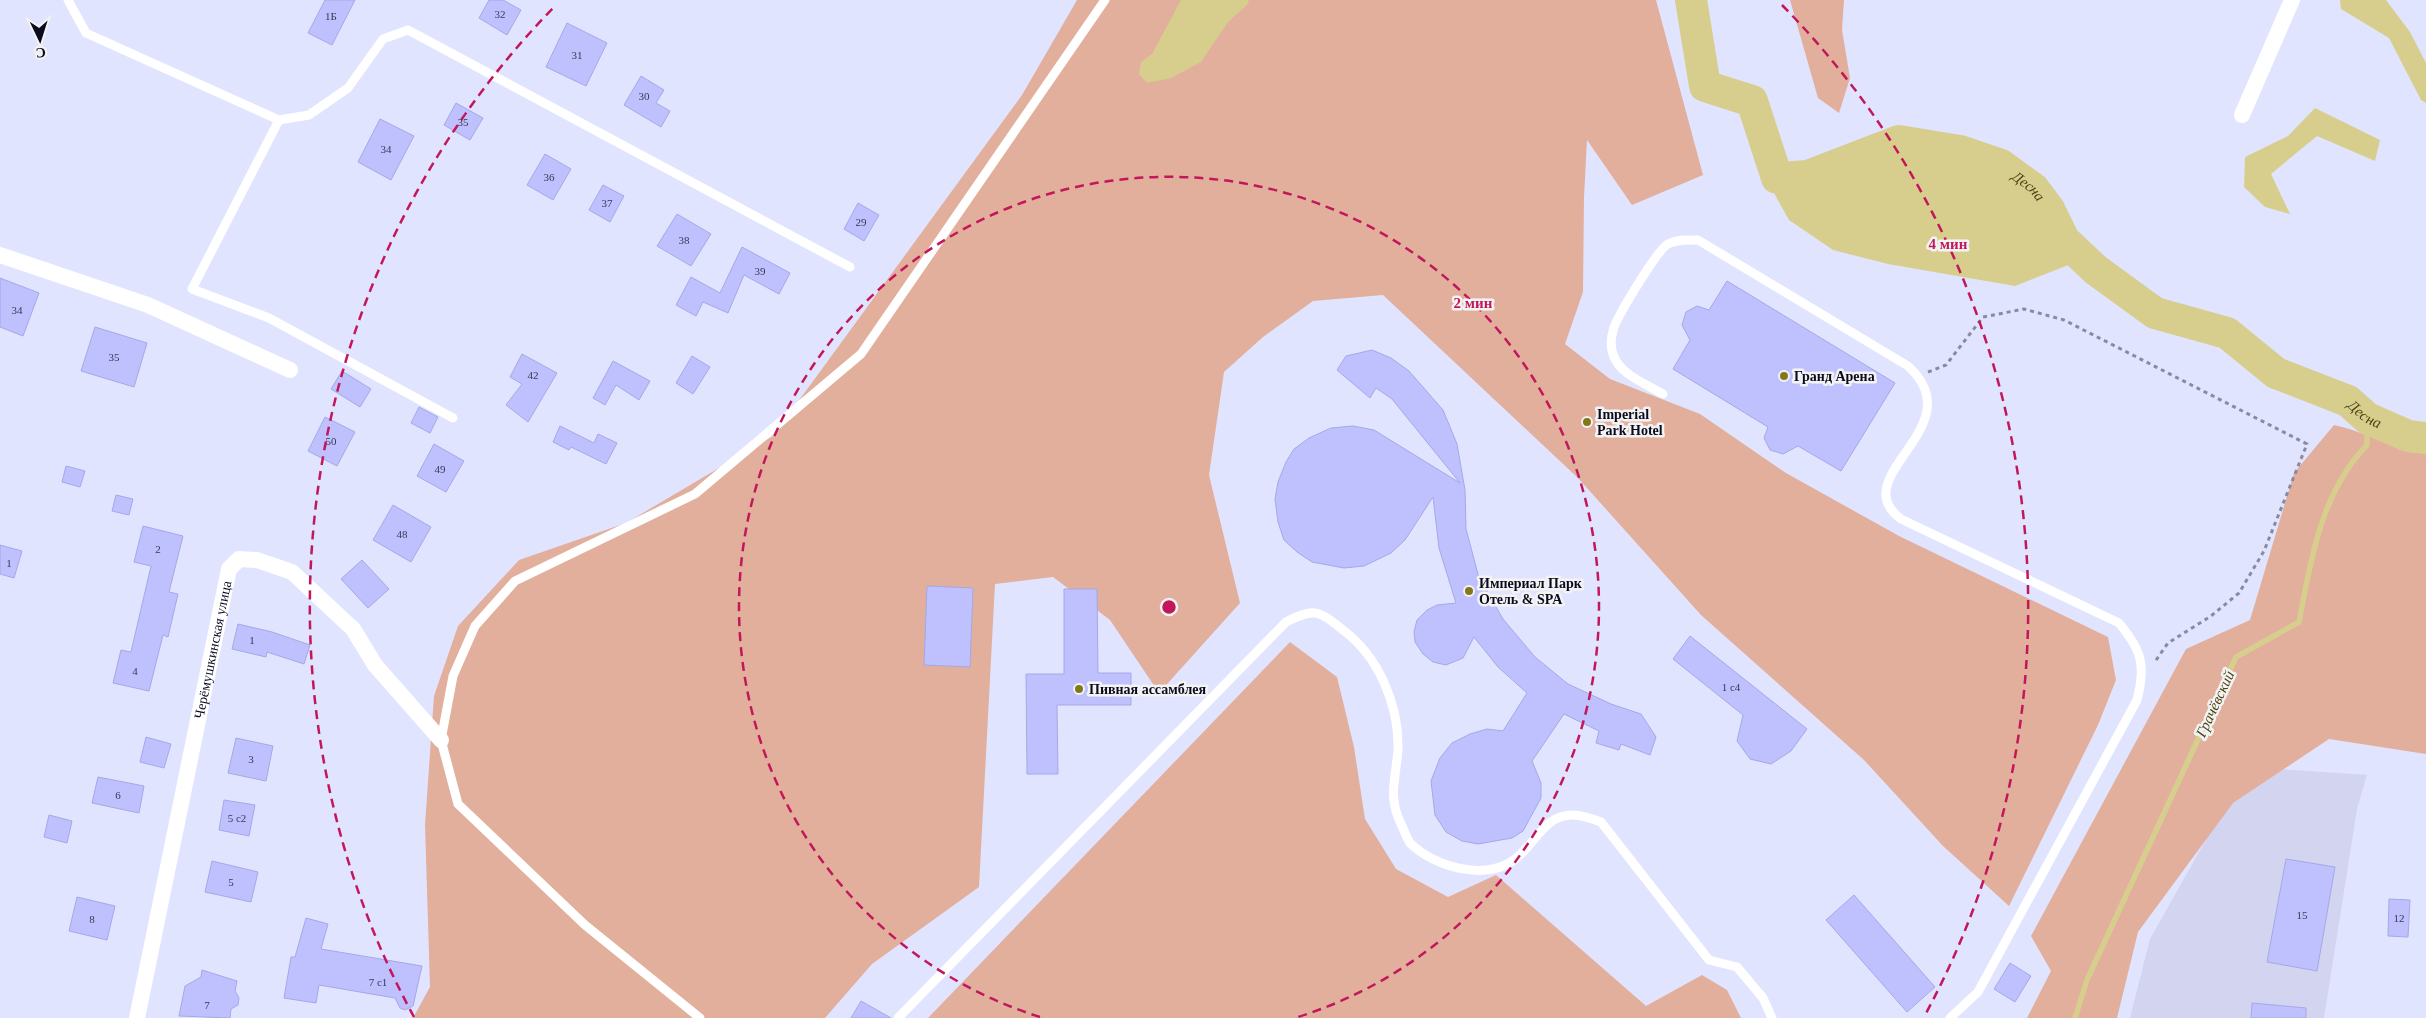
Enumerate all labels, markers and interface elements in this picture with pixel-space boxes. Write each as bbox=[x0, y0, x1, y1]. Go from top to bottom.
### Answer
house number: 32 bbox=[495, 8, 506, 20]
house number: 1Б bbox=[325, 10, 337, 22]
north arrow bbox=[15, 15, 65, 65]
text: С bbox=[35, 45, 46, 60]
house number: 31 bbox=[572, 49, 583, 61]
house number: 30 bbox=[639, 90, 650, 102]
house number: 35 bbox=[458, 116, 469, 128]
house number: 34 bbox=[381, 143, 392, 155]
water label: Десна bbox=[2008, 167, 2048, 204]
house number: 36 bbox=[544, 171, 555, 183]
house number: 37 bbox=[602, 197, 613, 209]
house number: 29 bbox=[856, 216, 867, 228]
house number: 38 bbox=[679, 234, 690, 246]
text: 4 мин bbox=[1929, 236, 1968, 252]
house number: 39 bbox=[755, 265, 766, 277]
text: 2 мин bbox=[1454, 295, 1493, 311]
house number: 34 bbox=[12, 304, 23, 316]
house number: 35 bbox=[109, 351, 120, 363]
house number: 42 bbox=[528, 369, 539, 381]
place label: Гранд Арена bbox=[1794, 369, 1875, 384]
marker: Гранд Арена bbox=[1778, 370, 1790, 382]
water label: Десна bbox=[2343, 396, 2384, 431]
place label: Imperial Park Hotel bbox=[1597, 407, 1663, 438]
marker: Imperial Park Hotel bbox=[1581, 416, 1593, 428]
house number: 50 bbox=[326, 435, 337, 447]
house number: 49 bbox=[435, 463, 446, 475]
house number: 48 bbox=[397, 528, 408, 540]
house number: 2 bbox=[155, 543, 161, 555]
house number: 1 bbox=[6, 557, 12, 569]
place label: Империал Парк Отель & SPA bbox=[1479, 576, 1583, 607]
street label: Черёмушкинская улица bbox=[191, 579, 234, 720]
marker: Империал Парк Отель & SPA bbox=[1463, 585, 1475, 597]
centre of rings bbox=[1160, 598, 1178, 616]
house number: 1 bbox=[249, 634, 255, 646]
house number: 4 bbox=[132, 665, 138, 677]
water label: Грачёвский bbox=[2192, 668, 2238, 741]
house number: 1 с4 bbox=[1722, 681, 1741, 693]
place label: Пивная ассамблея bbox=[1089, 682, 1207, 697]
marker: Пивная ассамблея bbox=[1073, 683, 1085, 695]
house number: 3 bbox=[248, 753, 254, 765]
house number: 6 bbox=[115, 789, 121, 801]
house number: 5 с2 bbox=[228, 812, 246, 824]
house number: 5 bbox=[228, 876, 234, 888]
house number: 15 bbox=[2297, 909, 2308, 921]
house number: 12 bbox=[2394, 912, 2405, 924]
house number: 8 bbox=[89, 913, 95, 925]
house number: 7 с1 bbox=[369, 976, 387, 988]
house number: 7 bbox=[204, 999, 210, 1011]

